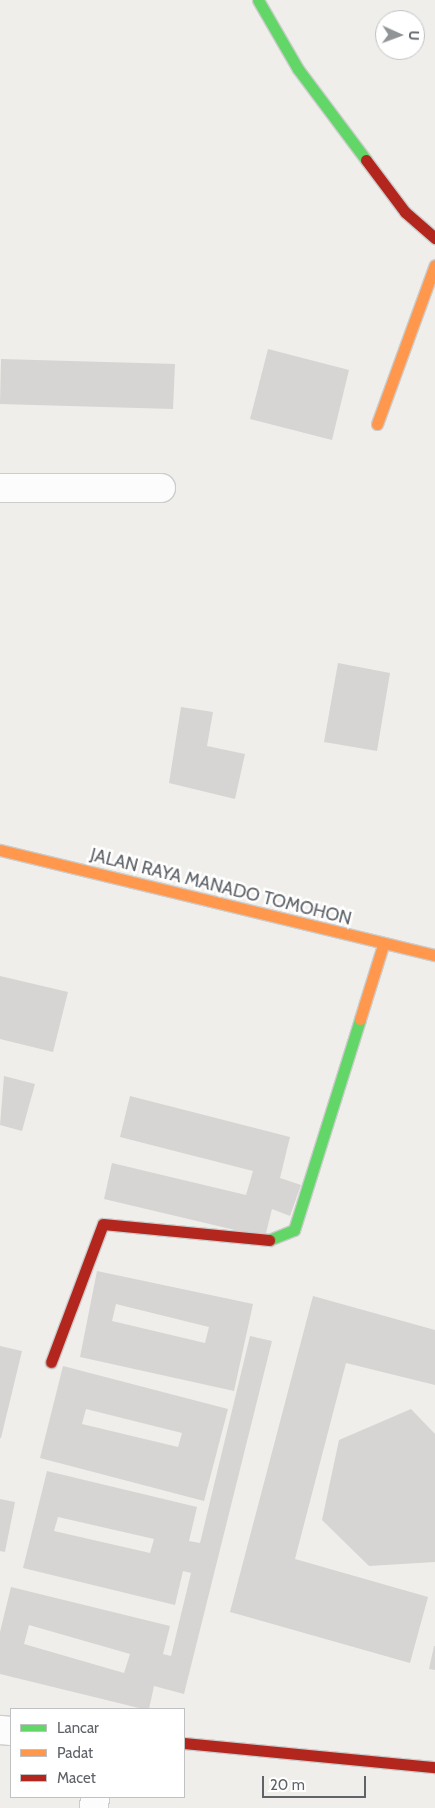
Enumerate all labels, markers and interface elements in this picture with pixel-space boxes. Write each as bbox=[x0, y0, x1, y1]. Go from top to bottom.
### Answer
north arrow bbox=[375, 10, 425, 60]
text: U bbox=[405, 30, 423, 41]
street label: JALAN RAYA MANADO TOMOHON bbox=[88, 844, 354, 930]
legend bbox=[10, 1708, 185, 1798]
text: Lancar bbox=[57, 1719, 99, 1737]
text: Padat bbox=[57, 1744, 93, 1762]
scale bar bbox=[265, 1766, 369, 1798]
text: Macet bbox=[57, 1769, 96, 1787]
text: 20 m bbox=[270, 1776, 305, 1794]

